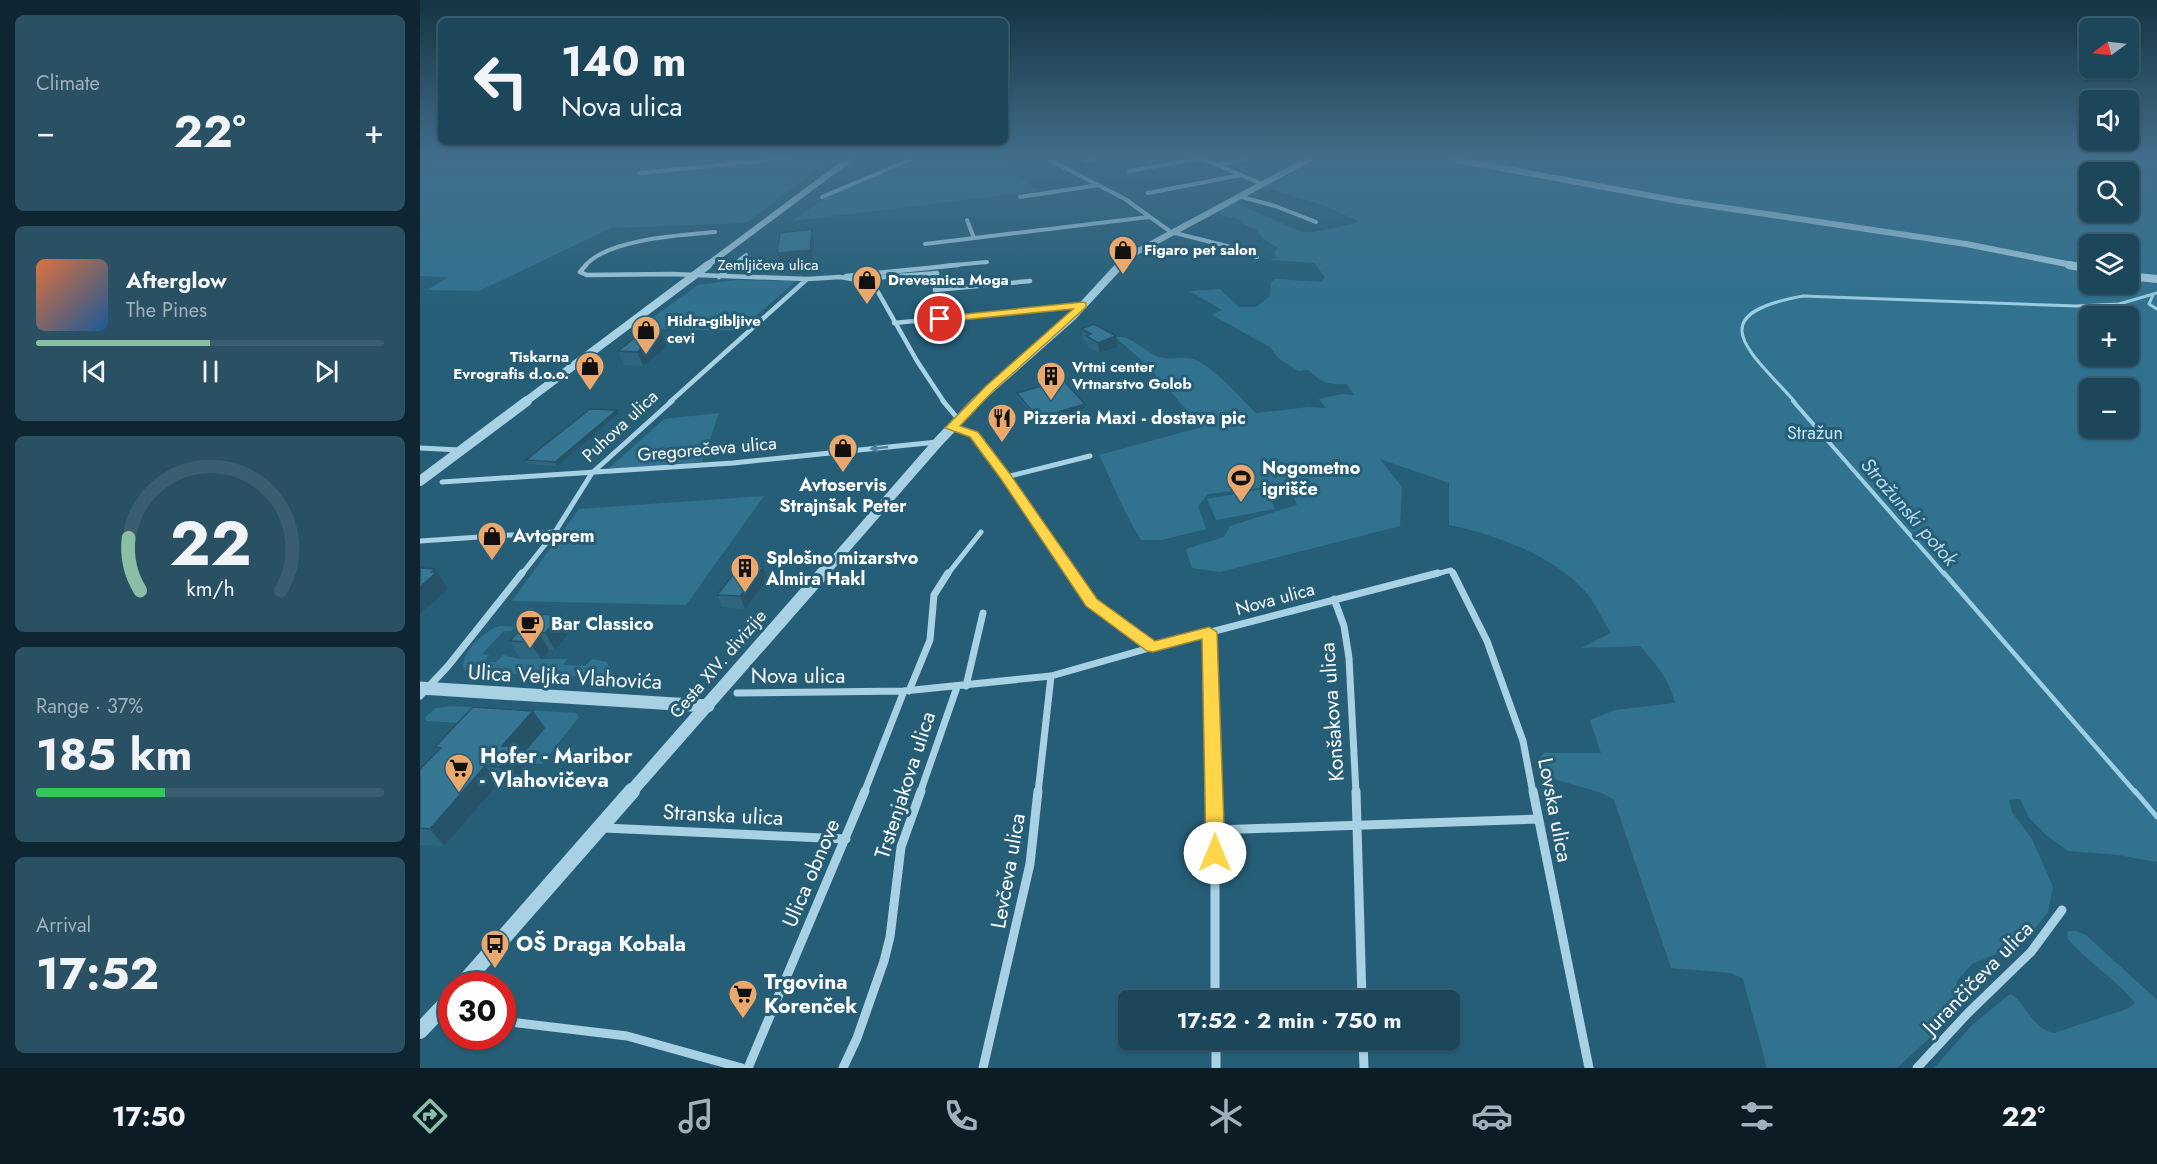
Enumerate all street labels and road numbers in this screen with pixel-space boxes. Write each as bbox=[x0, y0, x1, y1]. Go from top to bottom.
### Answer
street label: Zemljičeva ulica bbox=[718, 254, 818, 276]
street label: Puhova ulica bbox=[576, 384, 664, 468]
street label: Gregorečeva ulica bbox=[636, 430, 778, 468]
street label: Nova ulica bbox=[1233, 576, 1317, 622]
street label: Cesta XIV. divizije bbox=[663, 604, 773, 724]
street label: Konšakova ulica bbox=[1312, 641, 1352, 783]
street label: Ulica Veljka Vlahovića bbox=[467, 657, 663, 697]
street label: Nova ulica bbox=[751, 661, 845, 691]
street label: Trstenjakova ulica bbox=[867, 708, 943, 862]
street label: Lovska ulica bbox=[1530, 755, 1580, 865]
street label: Stranska ulica bbox=[662, 797, 784, 833]
street label: Levčeva ulica bbox=[983, 811, 1033, 931]
street label: Ulica obnove bbox=[775, 814, 847, 932]
street label: Jurančičeva ulica bbox=[1914, 915, 2040, 1044]

